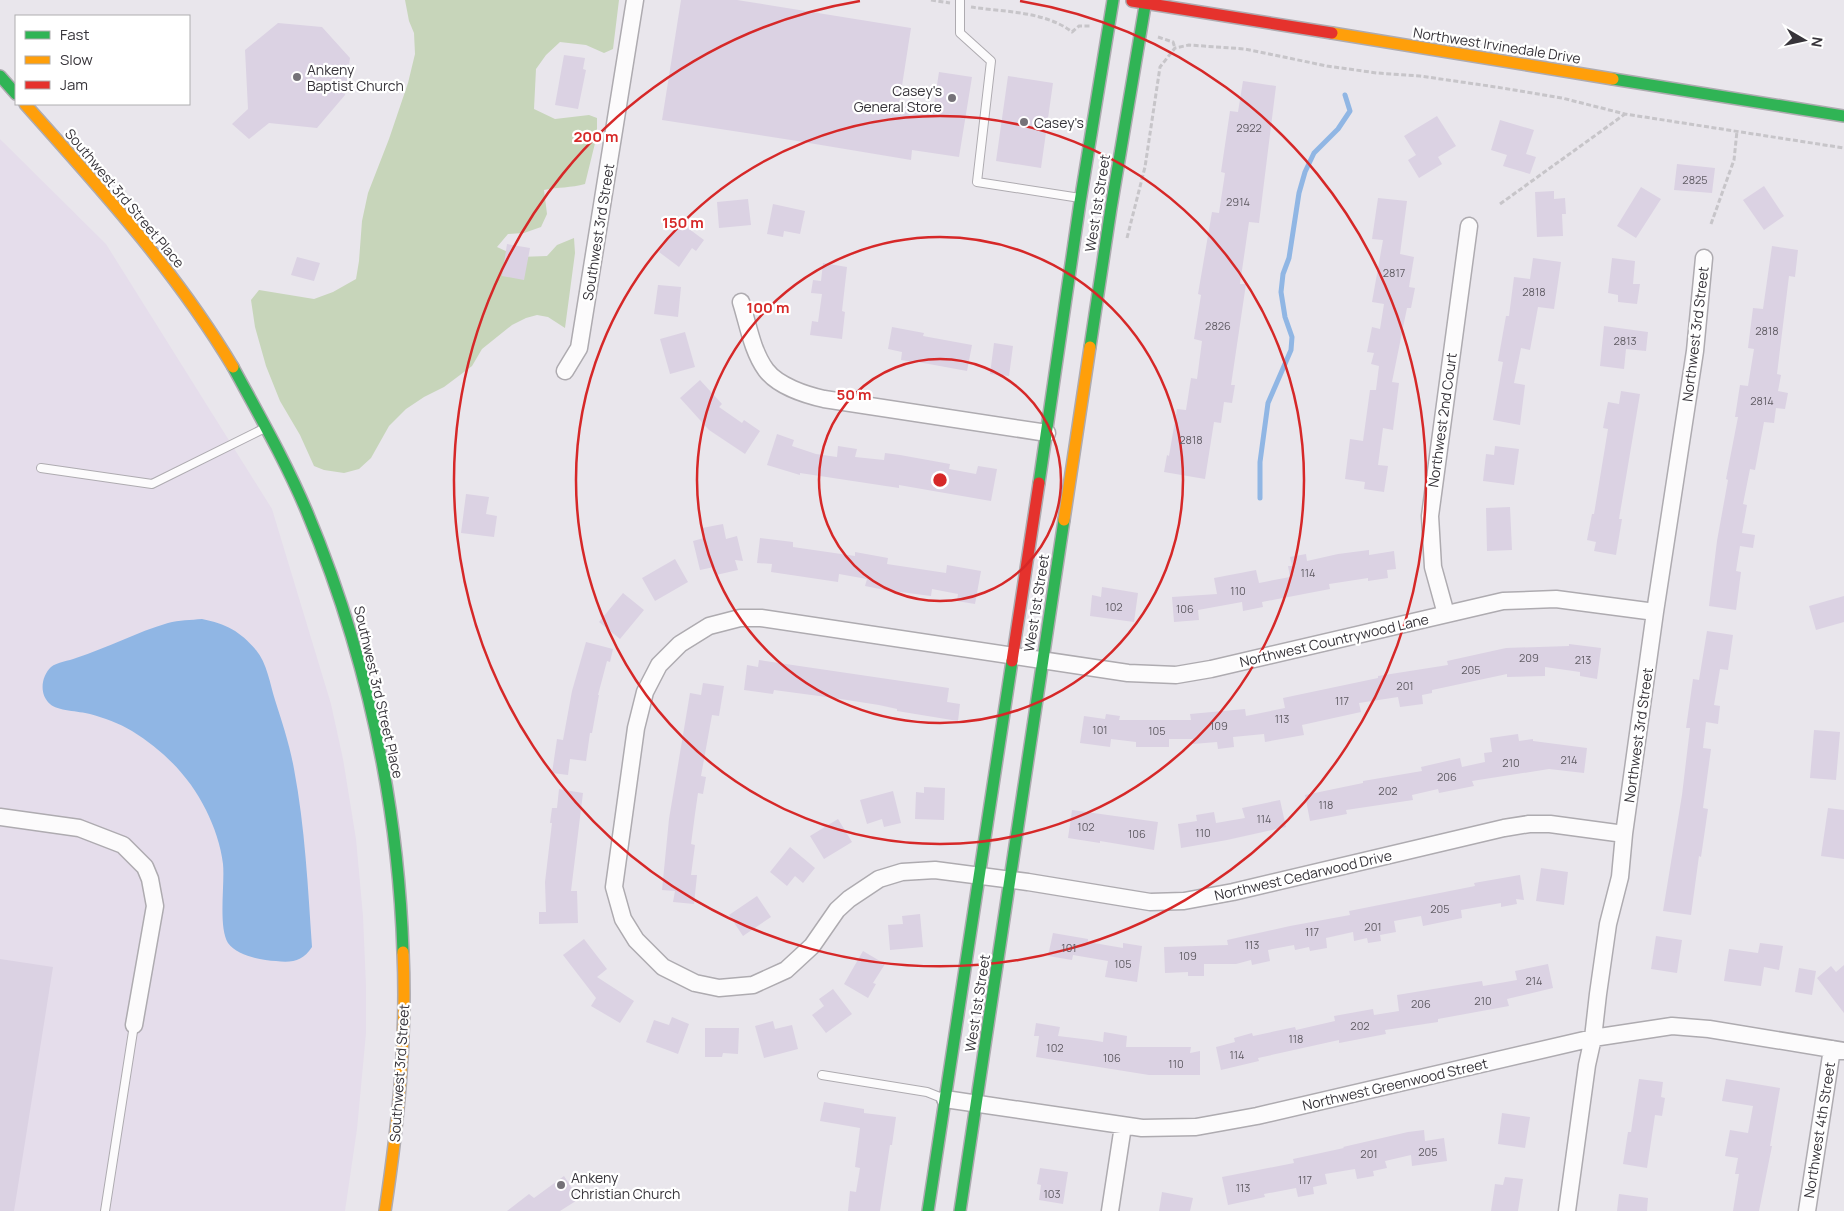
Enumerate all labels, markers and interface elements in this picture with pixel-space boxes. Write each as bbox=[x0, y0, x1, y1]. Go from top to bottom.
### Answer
legend bbox=[15, 15, 190, 105]
north arrow bbox=[1779, 15, 1829, 65]
street label: Northwest Irvinedale Drive bbox=[1412, 22, 1582, 68]
text: Fast bbox=[60, 24, 89, 45]
text: N bbox=[1807, 36, 1828, 49]
text: Slow bbox=[60, 49, 93, 70]
place label: Ankeny Baptist Church bbox=[307, 60, 404, 95]
marker: Ankeny Baptist Church bbox=[291, 71, 303, 83]
text: Jam bbox=[60, 74, 88, 95]
place label: Casey's General Store bbox=[854, 81, 942, 116]
marker: Casey's General Store bbox=[946, 92, 958, 104]
place label: Casey's bbox=[1034, 113, 1084, 132]
marker: Casey's bbox=[1018, 116, 1030, 128]
house number: 2922 bbox=[1236, 120, 1262, 135]
street label: Southwest 3rd Street Place bbox=[61, 124, 189, 272]
text: 200 m bbox=[573, 126, 619, 147]
street label: West 1st Street bbox=[1080, 152, 1114, 253]
street label: Southwest 3rd Street bbox=[578, 162, 618, 302]
house number: 2825 bbox=[1682, 172, 1708, 187]
house number: 2914 bbox=[1226, 194, 1250, 209]
text: 150 m bbox=[662, 212, 704, 233]
house number: 2817 bbox=[1383, 265, 1405, 280]
street label: Northwest 3rd Street bbox=[1677, 265, 1713, 403]
house number: 2818 bbox=[1522, 284, 1546, 299]
text: 100 m bbox=[747, 297, 789, 318]
house number: 2826 bbox=[1205, 318, 1231, 333]
house number: 2818 bbox=[1755, 323, 1779, 338]
house number: 2813 bbox=[1613, 333, 1637, 348]
street label: Northwest 2nd Court bbox=[1423, 351, 1461, 489]
text: 50 m bbox=[836, 384, 872, 405]
house number: 2814 bbox=[1750, 393, 1774, 408]
house number: 2818 bbox=[1179, 432, 1203, 447]
centre of rings bbox=[931, 471, 949, 489]
street label: West 1st Street bbox=[1019, 552, 1053, 653]
house number: 114 bbox=[1300, 565, 1316, 580]
house number: 110 bbox=[1230, 583, 1246, 598]
house number: 102 bbox=[1105, 599, 1123, 614]
house number: 106 bbox=[1176, 601, 1194, 616]
street label: Southwest 3rd Street Place bbox=[350, 604, 408, 780]
street label: Northwest Countrywood Lane bbox=[1238, 609, 1430, 671]
house number: 209 bbox=[1519, 650, 1539, 665]
house number: 213 bbox=[1575, 652, 1591, 667]
house number: 205 bbox=[1461, 662, 1481, 677]
street label: Northwest 3rd Street bbox=[1619, 666, 1657, 804]
house number: 201 bbox=[1396, 678, 1414, 693]
house number: 117 bbox=[1335, 693, 1349, 708]
house number: 113 bbox=[1275, 711, 1289, 726]
house number: 109 bbox=[1210, 718, 1228, 733]
house number: 101 bbox=[1092, 722, 1108, 737]
house number: 105 bbox=[1148, 723, 1166, 738]
house number: 214 bbox=[1560, 752, 1578, 767]
house number: 210 bbox=[1502, 755, 1520, 770]
house number: 206 bbox=[1437, 769, 1457, 784]
house number: 202 bbox=[1378, 783, 1398, 798]
house number: 118 bbox=[1319, 797, 1333, 812]
house number: 114 bbox=[1256, 811, 1272, 826]
house number: 102 bbox=[1077, 819, 1095, 834]
house number: 110 bbox=[1195, 825, 1211, 840]
house number: 106 bbox=[1128, 826, 1146, 841]
street label: Northwest Cedarwood Drive bbox=[1212, 845, 1394, 905]
house number: 205 bbox=[1430, 901, 1450, 916]
house number: 201 bbox=[1364, 919, 1382, 934]
house number: 117 bbox=[1305, 924, 1319, 939]
house number: 113 bbox=[1245, 937, 1259, 952]
house number: 101 bbox=[1061, 940, 1077, 955]
house number: 109 bbox=[1179, 948, 1197, 963]
street label: West 1st Street bbox=[960, 952, 994, 1053]
house number: 105 bbox=[1114, 956, 1132, 971]
house number: 214 bbox=[1525, 973, 1543, 988]
house number: 210 bbox=[1474, 993, 1492, 1008]
house number: 206 bbox=[1411, 996, 1431, 1011]
street label: Southwest 3rd Street bbox=[385, 1003, 413, 1143]
house number: 202 bbox=[1350, 1018, 1370, 1033]
house number: 118 bbox=[1289, 1031, 1303, 1046]
house number: 102 bbox=[1046, 1040, 1064, 1055]
house number: 114 bbox=[1229, 1047, 1245, 1062]
house number: 106 bbox=[1103, 1050, 1121, 1065]
street label: Northwest Greenwood Street bbox=[1300, 1053, 1490, 1115]
house number: 110 bbox=[1168, 1056, 1184, 1071]
street label: Northwest 4th Street bbox=[1799, 1060, 1839, 1199]
house number: 205 bbox=[1418, 1144, 1438, 1159]
house number: 201 bbox=[1360, 1146, 1378, 1161]
place label: Ankeny Christian Church bbox=[571, 1168, 680, 1203]
house number: 117 bbox=[1298, 1172, 1312, 1187]
marker: Ankeny Christian Church bbox=[555, 1179, 567, 1191]
house number: 113 bbox=[1236, 1180, 1250, 1195]
house number: 103 bbox=[1043, 1186, 1061, 1201]

